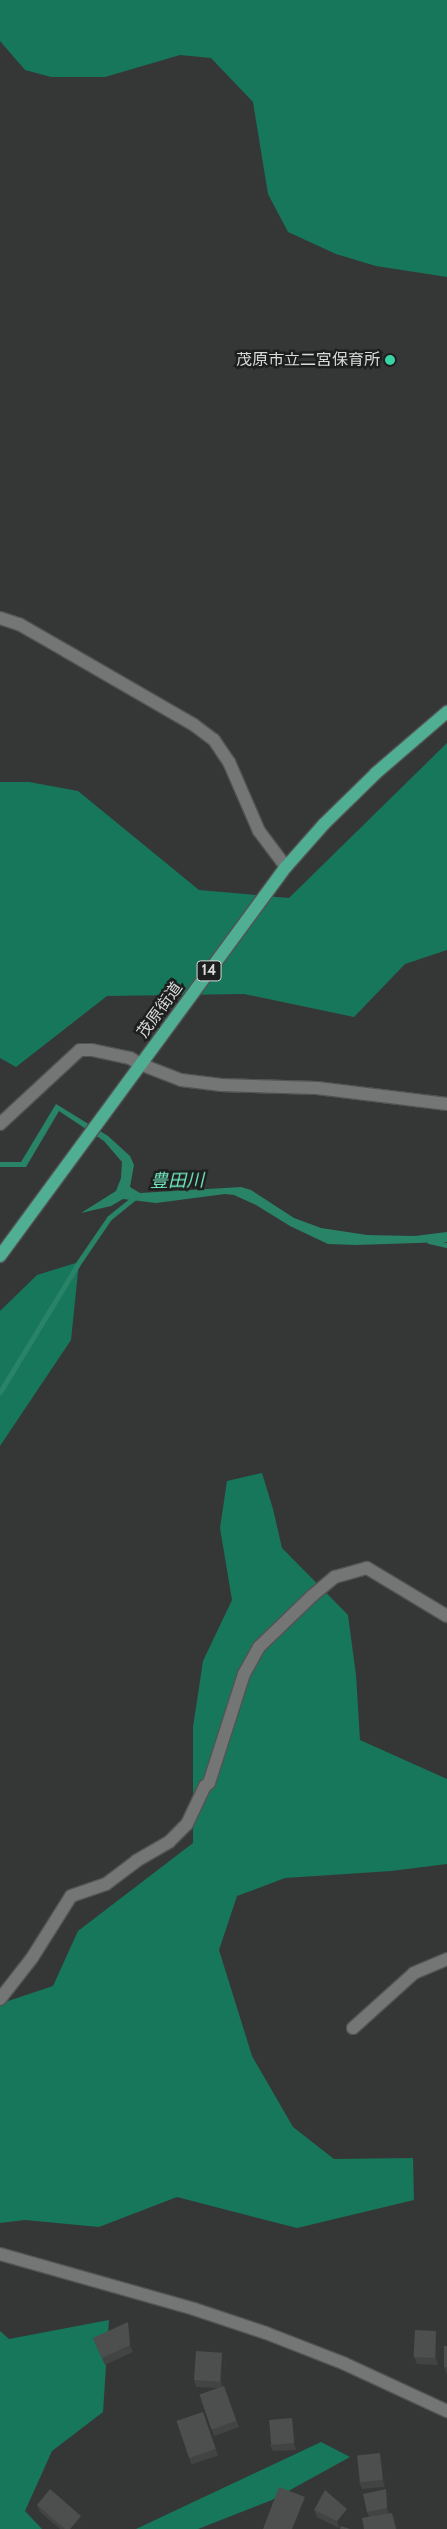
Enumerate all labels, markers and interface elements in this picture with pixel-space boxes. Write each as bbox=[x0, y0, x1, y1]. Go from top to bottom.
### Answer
place label: 茂原市立二宮保育所 bbox=[236, 350, 380, 370]
marker: 茂原市立二宮保育所 bbox=[384, 354, 396, 366]
road number: 14 bbox=[196, 958, 222, 984]
street label: 茂原街道 bbox=[133, 978, 187, 1042]
water label: 豊田川 bbox=[150, 1170, 204, 1192]

